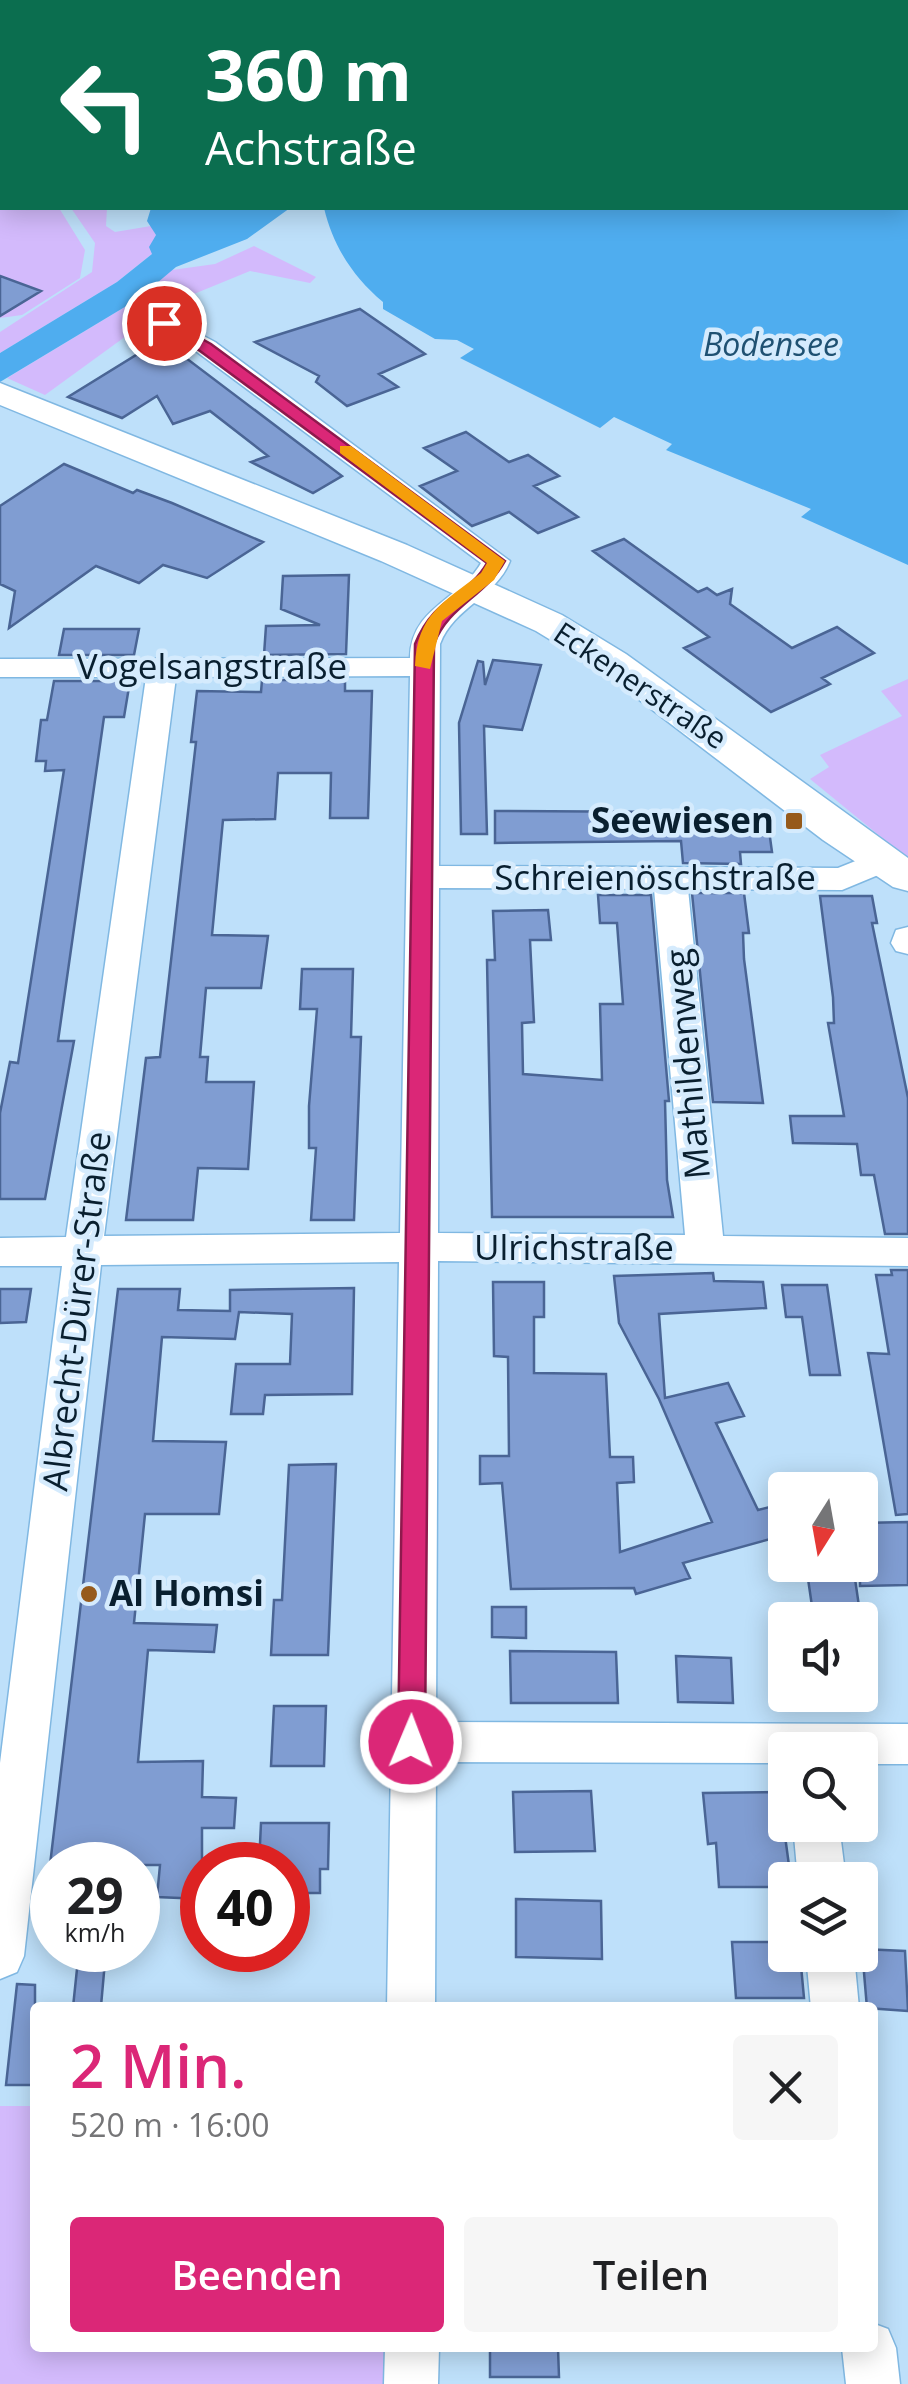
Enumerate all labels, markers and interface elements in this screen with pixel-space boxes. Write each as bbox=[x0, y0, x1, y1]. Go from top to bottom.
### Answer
text: 360 m bbox=[205, 26, 412, 122]
icon: left bbox=[40, 40, 170, 170]
text: Achstraße bbox=[205, 117, 417, 178]
pin bbox=[122, 281, 207, 366]
icon: arrive bbox=[137, 296, 192, 351]
water label: Bodensee bbox=[703, 322, 839, 365]
street label: Eckenerstraße bbox=[546, 612, 735, 758]
street label: Vogelsangstraße bbox=[77, 642, 347, 689]
place label: Seewiesen bbox=[591, 796, 774, 843]
marker: Seewiesen bbox=[783, 810, 805, 832]
street label: Schreienöschstraße bbox=[494, 853, 816, 900]
street label: Mathildenweg bbox=[653, 947, 720, 1181]
street label: Albrecht-Dürer-Straße bbox=[30, 1129, 121, 1493]
street label: Ulrichstraße bbox=[474, 1223, 674, 1270]
north arrow bbox=[768, 1472, 878, 1582]
map controls bbox=[768, 1472, 878, 1972]
place label: Al Homsi bbox=[109, 1569, 264, 1616]
marker: Al Homsi bbox=[78, 1583, 100, 1605]
button: sound bbox=[768, 1602, 878, 1712]
position arrow bbox=[359, 1690, 463, 1794]
button: search bbox=[768, 1732, 878, 1842]
speed limit sign: 40 bbox=[180, 1842, 310, 1972]
text: 29 bbox=[66, 1861, 124, 1929]
button: layers bbox=[768, 1862, 878, 1972]
text: km/h bbox=[65, 1915, 125, 1949]
text: 2 Min. bbox=[70, 2024, 246, 2106]
button: close bbox=[733, 2035, 838, 2140]
text: 520 m · 16:00 bbox=[70, 2103, 269, 2146]
button: Beenden bbox=[70, 2217, 444, 2332]
button: Teilen bbox=[464, 2217, 838, 2332]

